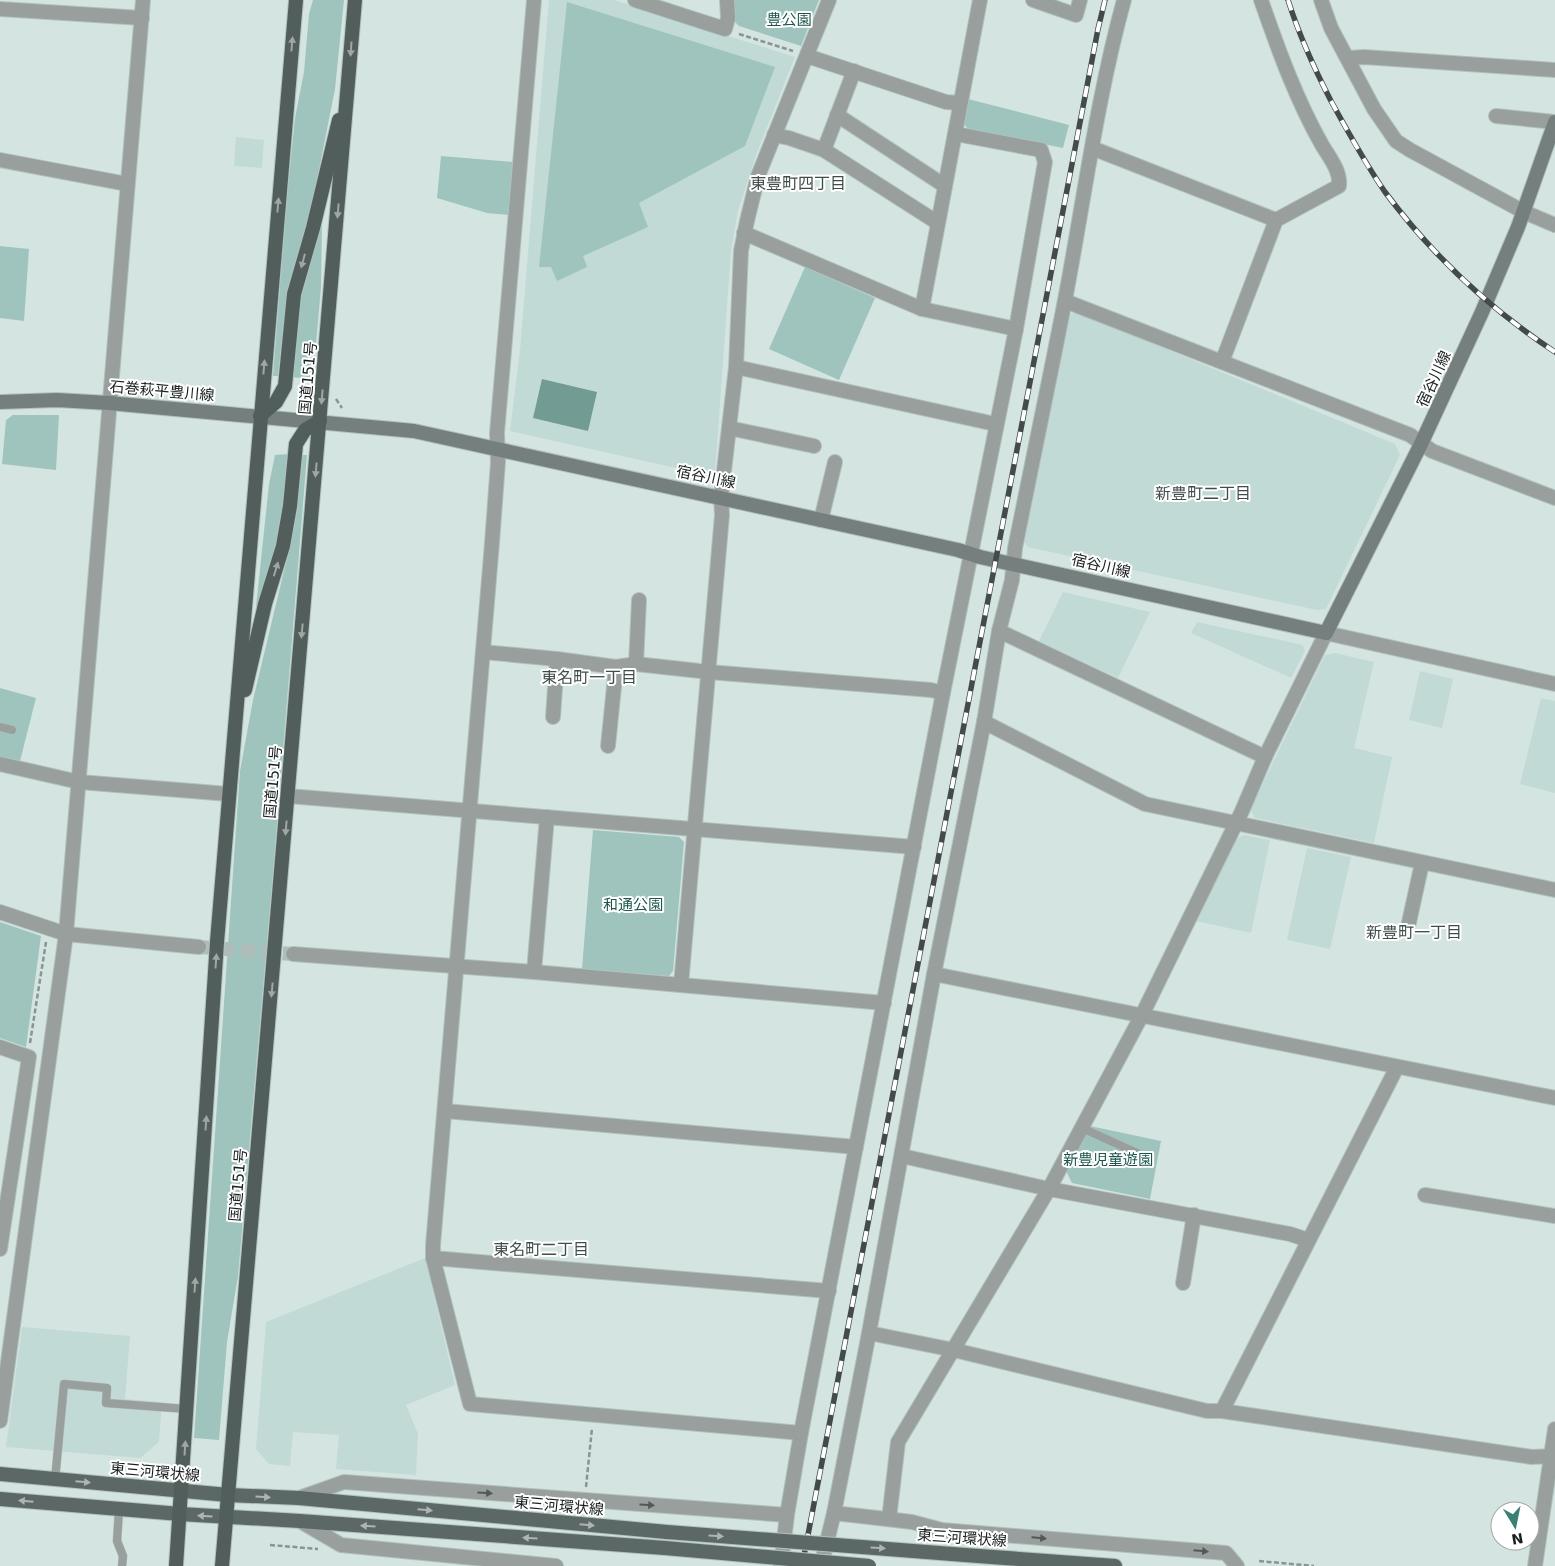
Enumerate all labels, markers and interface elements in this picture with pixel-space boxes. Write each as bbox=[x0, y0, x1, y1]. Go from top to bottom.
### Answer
park label: 豊公園 bbox=[766, 11, 812, 29]
one-way arrow bbox=[288, 35, 296, 51]
one-way arrow bbox=[347, 41, 355, 57]
district label: 東豊町四丁目 bbox=[750, 174, 846, 193]
one-way arrow bbox=[275, 197, 283, 213]
one-way arrow bbox=[334, 203, 342, 219]
one-way arrow bbox=[299, 254, 307, 269]
street label: 国道151号 bbox=[296, 341, 320, 415]
street label: 宿谷川線 bbox=[1413, 348, 1455, 410]
one-way arrow bbox=[261, 359, 269, 375]
street label: 石巻萩平豊川線 bbox=[109, 377, 215, 405]
one-way arrow bbox=[318, 389, 326, 405]
one-way arrow bbox=[312, 462, 320, 478]
street label: 宿谷川線 bbox=[675, 462, 737, 492]
district label: 新豊町二丁目 bbox=[1155, 484, 1251, 503]
street label: 宿谷川線 bbox=[1070, 550, 1132, 582]
one-way arrow bbox=[272, 561, 280, 576]
one-way arrow bbox=[298, 624, 306, 640]
district label: 東名町一丁目 bbox=[541, 668, 637, 687]
street label: 国道151号 bbox=[261, 745, 285, 819]
one-way arrow bbox=[281, 821, 289, 837]
park label: 和通公園 bbox=[603, 896, 663, 914]
district label: 新豊町一丁目 bbox=[1366, 923, 1462, 942]
one-way arrow bbox=[212, 953, 220, 969]
one-way arrow bbox=[267, 982, 275, 998]
one-way arrow bbox=[202, 1115, 210, 1131]
street label: 国道151号 bbox=[226, 1148, 250, 1222]
park label: 新豊児童遊園 bbox=[1063, 1151, 1153, 1169]
district label: 東名町二丁目 bbox=[493, 1240, 589, 1259]
one-way arrow bbox=[192, 1277, 200, 1293]
one-way arrow bbox=[181, 1439, 189, 1455]
street label: 東三河環状線 bbox=[109, 1459, 201, 1485]
one-way arrow bbox=[76, 1478, 92, 1486]
one-way arrow bbox=[477, 1490, 493, 1498]
one-way arrow bbox=[255, 1493, 271, 1501]
street label: 東三河環状線 bbox=[513, 1493, 605, 1519]
one-way arrow bbox=[18, 1497, 34, 1505]
north arrow bbox=[1490, 1501, 1540, 1551]
one-way arrow bbox=[639, 1502, 655, 1510]
one-way arrow bbox=[417, 1506, 433, 1514]
one-way arrow bbox=[197, 1511, 213, 1519]
one-way arrow bbox=[359, 1521, 375, 1529]
one-way arrow bbox=[579, 1521, 595, 1529]
street label: 東三河環状線 bbox=[916, 1526, 1008, 1550]
text: N bbox=[1510, 1530, 1524, 1548]
one-way arrow bbox=[708, 1532, 724, 1540]
one-way arrow bbox=[521, 1533, 537, 1541]
one-way arrow bbox=[1031, 1534, 1047, 1542]
one-way arrow bbox=[870, 1544, 886, 1552]
one-way arrow bbox=[1193, 1548, 1209, 1556]

